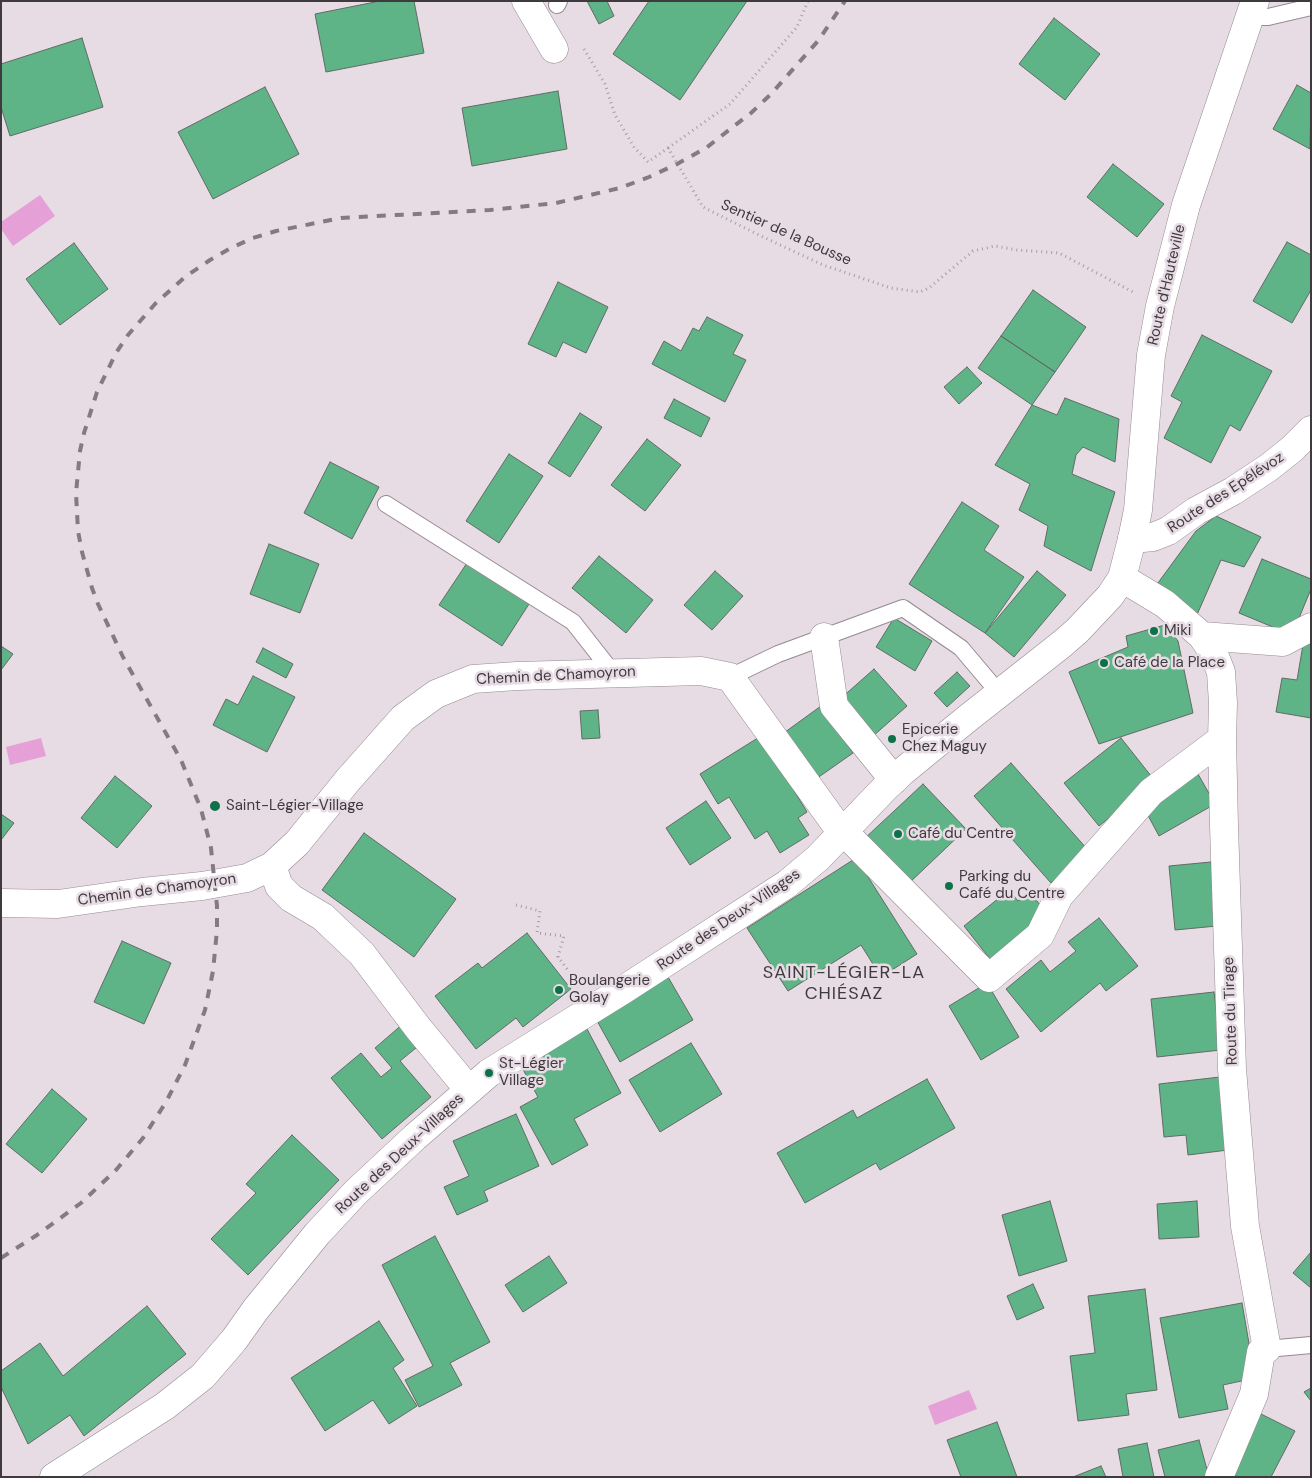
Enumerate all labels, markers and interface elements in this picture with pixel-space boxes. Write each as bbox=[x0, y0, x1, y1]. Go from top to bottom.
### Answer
street label: Sentier de la Bousse bbox=[718, 196, 854, 270]
street label: Route d'Hauteville bbox=[1144, 223, 1190, 347]
street label: Route des Epélévoz bbox=[1165, 449, 1287, 537]
place label: Miki bbox=[1164, 622, 1191, 640]
marker: Miki bbox=[1148, 625, 1160, 637]
place label: Café de la Place bbox=[1114, 654, 1225, 672]
marker: Café de la Place bbox=[1098, 657, 1110, 669]
street label: Chemin de Chamoyron bbox=[476, 663, 636, 689]
place label: Epicerie Chez Maguy bbox=[902, 721, 987, 756]
marker: Epicerie Chez Maguy bbox=[886, 733, 898, 745]
place label: Saint-Légier-Village bbox=[226, 797, 364, 815]
marker: Saint-Légier-Village bbox=[208, 799, 222, 813]
place label: Café du Centre bbox=[908, 825, 1014, 843]
marker: Café du Centre bbox=[892, 828, 904, 840]
street label: Route des Deux-Villages bbox=[654, 865, 804, 975]
place label: Parking du Café du Centre bbox=[959, 868, 1065, 903]
street label: Chemin de Chamoyron bbox=[77, 870, 237, 910]
marker: Parking du Café du Centre bbox=[943, 880, 955, 892]
street label: Route du Tirage bbox=[1220, 957, 1242, 1065]
district label: SAINT-LÉGIER-LA CHIÉSAZ bbox=[761, 962, 927, 1004]
place label: Boulangerie Golay bbox=[569, 972, 650, 1007]
marker: Boulangerie Golay bbox=[553, 984, 565, 996]
place label: St-Légier Village bbox=[499, 1055, 564, 1090]
marker: St-Légier Village bbox=[483, 1067, 495, 1079]
street label: Route des Deux-Villages bbox=[332, 1090, 468, 1218]

